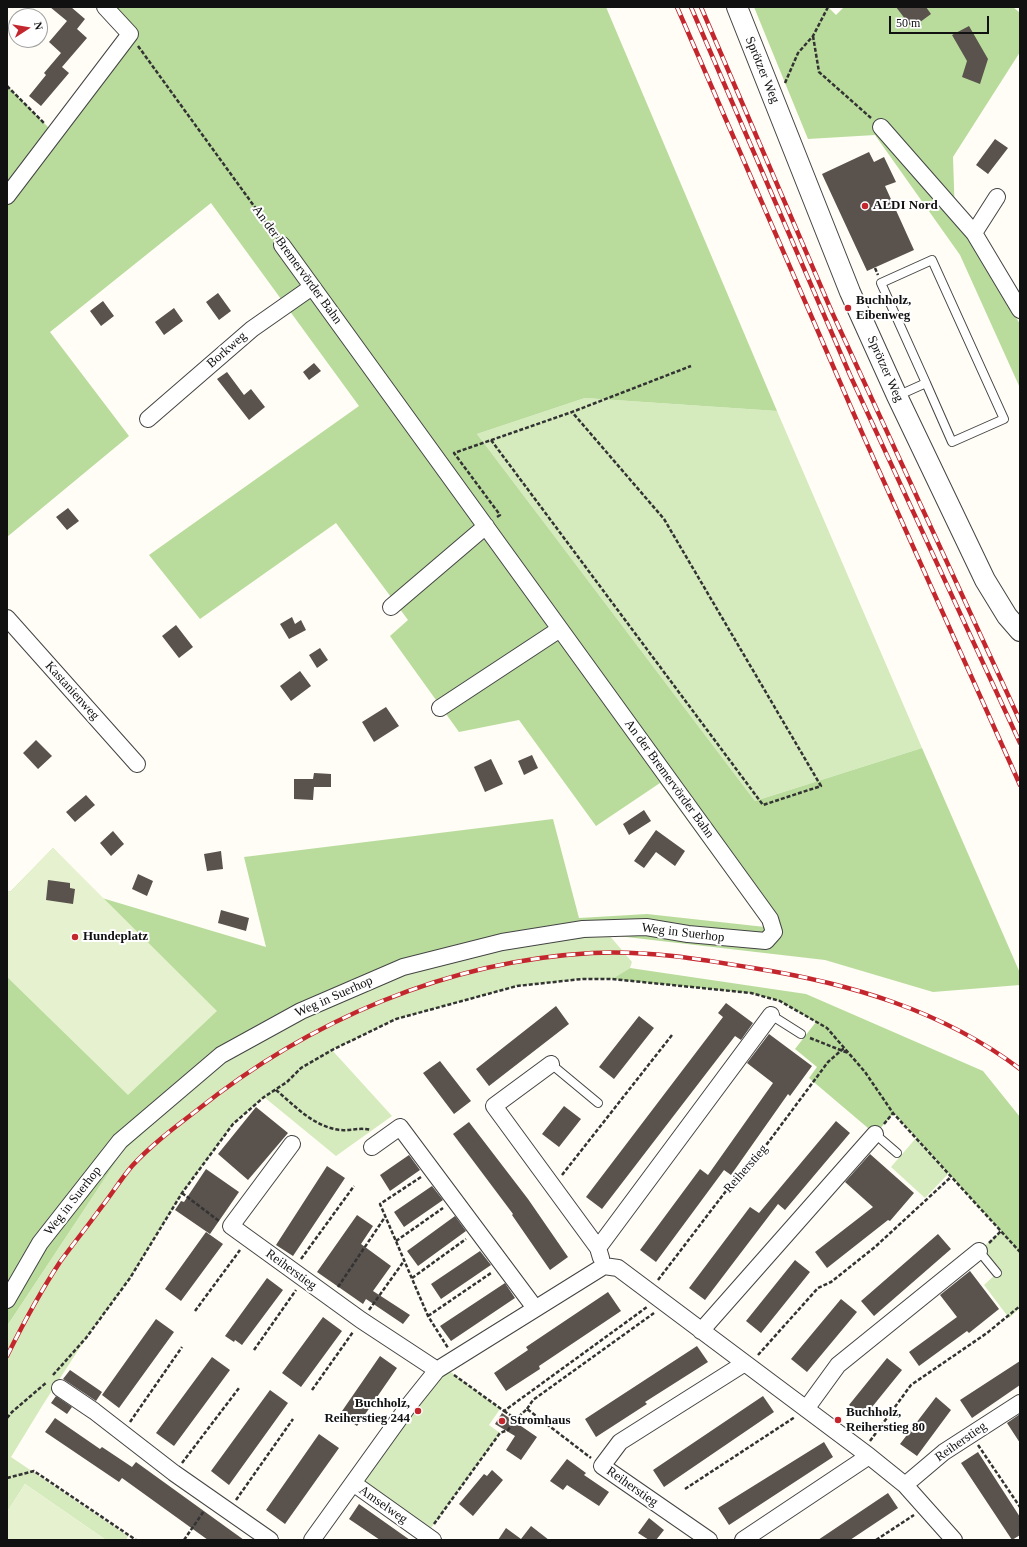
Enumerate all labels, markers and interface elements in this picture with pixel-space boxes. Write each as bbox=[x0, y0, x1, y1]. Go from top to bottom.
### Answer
north arrow bbox=[8, 8, 48, 48]
scale bar bbox=[891, 8, 991, 34]
text: 50 m bbox=[896, 16, 920, 30]
text: N bbox=[32, 21, 45, 31]
street label: Sprötzer Weg bbox=[742, 34, 782, 106]
place label: ALDI Nord bbox=[873, 198, 938, 214]
marker: ALDI Nord bbox=[860, 201, 870, 211]
street label: An der Bremervörder Bahn bbox=[249, 203, 345, 327]
place label: Buchholz, Eibenweg bbox=[856, 293, 911, 324]
marker: Buchholz, Eibenweg bbox=[843, 303, 853, 313]
street label: Borkweg bbox=[204, 328, 250, 372]
street label: Sprötzer Weg bbox=[863, 333, 907, 405]
street label: Kastanienweg bbox=[42, 658, 102, 724]
street label: An der Bremervörder Bahn bbox=[621, 717, 717, 841]
street label: Weg in Suerhop bbox=[641, 920, 725, 946]
place label: Hundeplatz bbox=[83, 929, 148, 945]
marker: Hundeplatz bbox=[70, 932, 80, 942]
street label: Weg in Suerhop bbox=[293, 973, 375, 1021]
street label: Reiherstieg bbox=[721, 1142, 771, 1196]
street label: Weg in Suerhop bbox=[41, 1163, 105, 1239]
street label: Reiherstieg bbox=[262, 1246, 320, 1294]
place label: Buchholz, Reiherstieg 244 bbox=[324, 1396, 410, 1427]
place label: Buchholz, Reiherstieg 80 bbox=[846, 1405, 925, 1436]
marker: Buchholz, Reiherstieg 244 bbox=[413, 1406, 423, 1416]
place label: Stromhaus bbox=[510, 1413, 570, 1429]
marker: Buchholz, Reiherstieg 80 bbox=[833, 1415, 843, 1425]
marker: Stromhaus bbox=[497, 1416, 507, 1426]
street label: Reiherstieg bbox=[932, 1419, 990, 1465]
street label: Reiherstieg bbox=[603, 1464, 661, 1510]
street label: Amselweg bbox=[356, 1483, 410, 1527]

